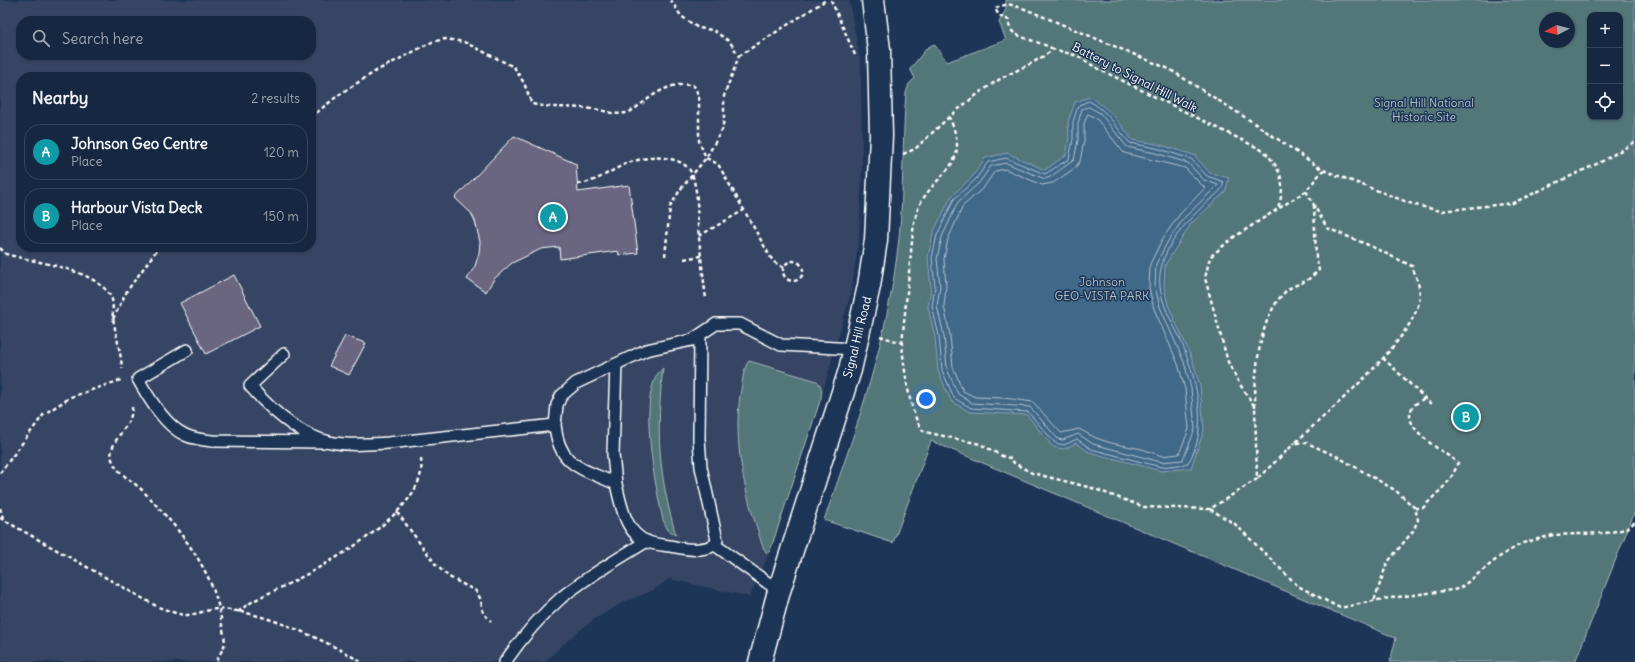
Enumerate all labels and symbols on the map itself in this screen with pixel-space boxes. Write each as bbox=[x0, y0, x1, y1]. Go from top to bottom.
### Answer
north arrow bbox=[1539, 12, 1575, 48]
street label: Battery to Signal Hill Walk bbox=[1070, 39, 1200, 115]
park label: Signal Hill National Historic Site bbox=[1374, 95, 1474, 124]
pin: A bbox=[540, 202, 566, 232]
park label: Johnson GEO-VISTA PARK bbox=[1055, 274, 1150, 303]
street label: Signal Hill Road bbox=[840, 295, 874, 379]
your location bbox=[916, 389, 936, 409]
pin: B bbox=[1453, 402, 1479, 432]

